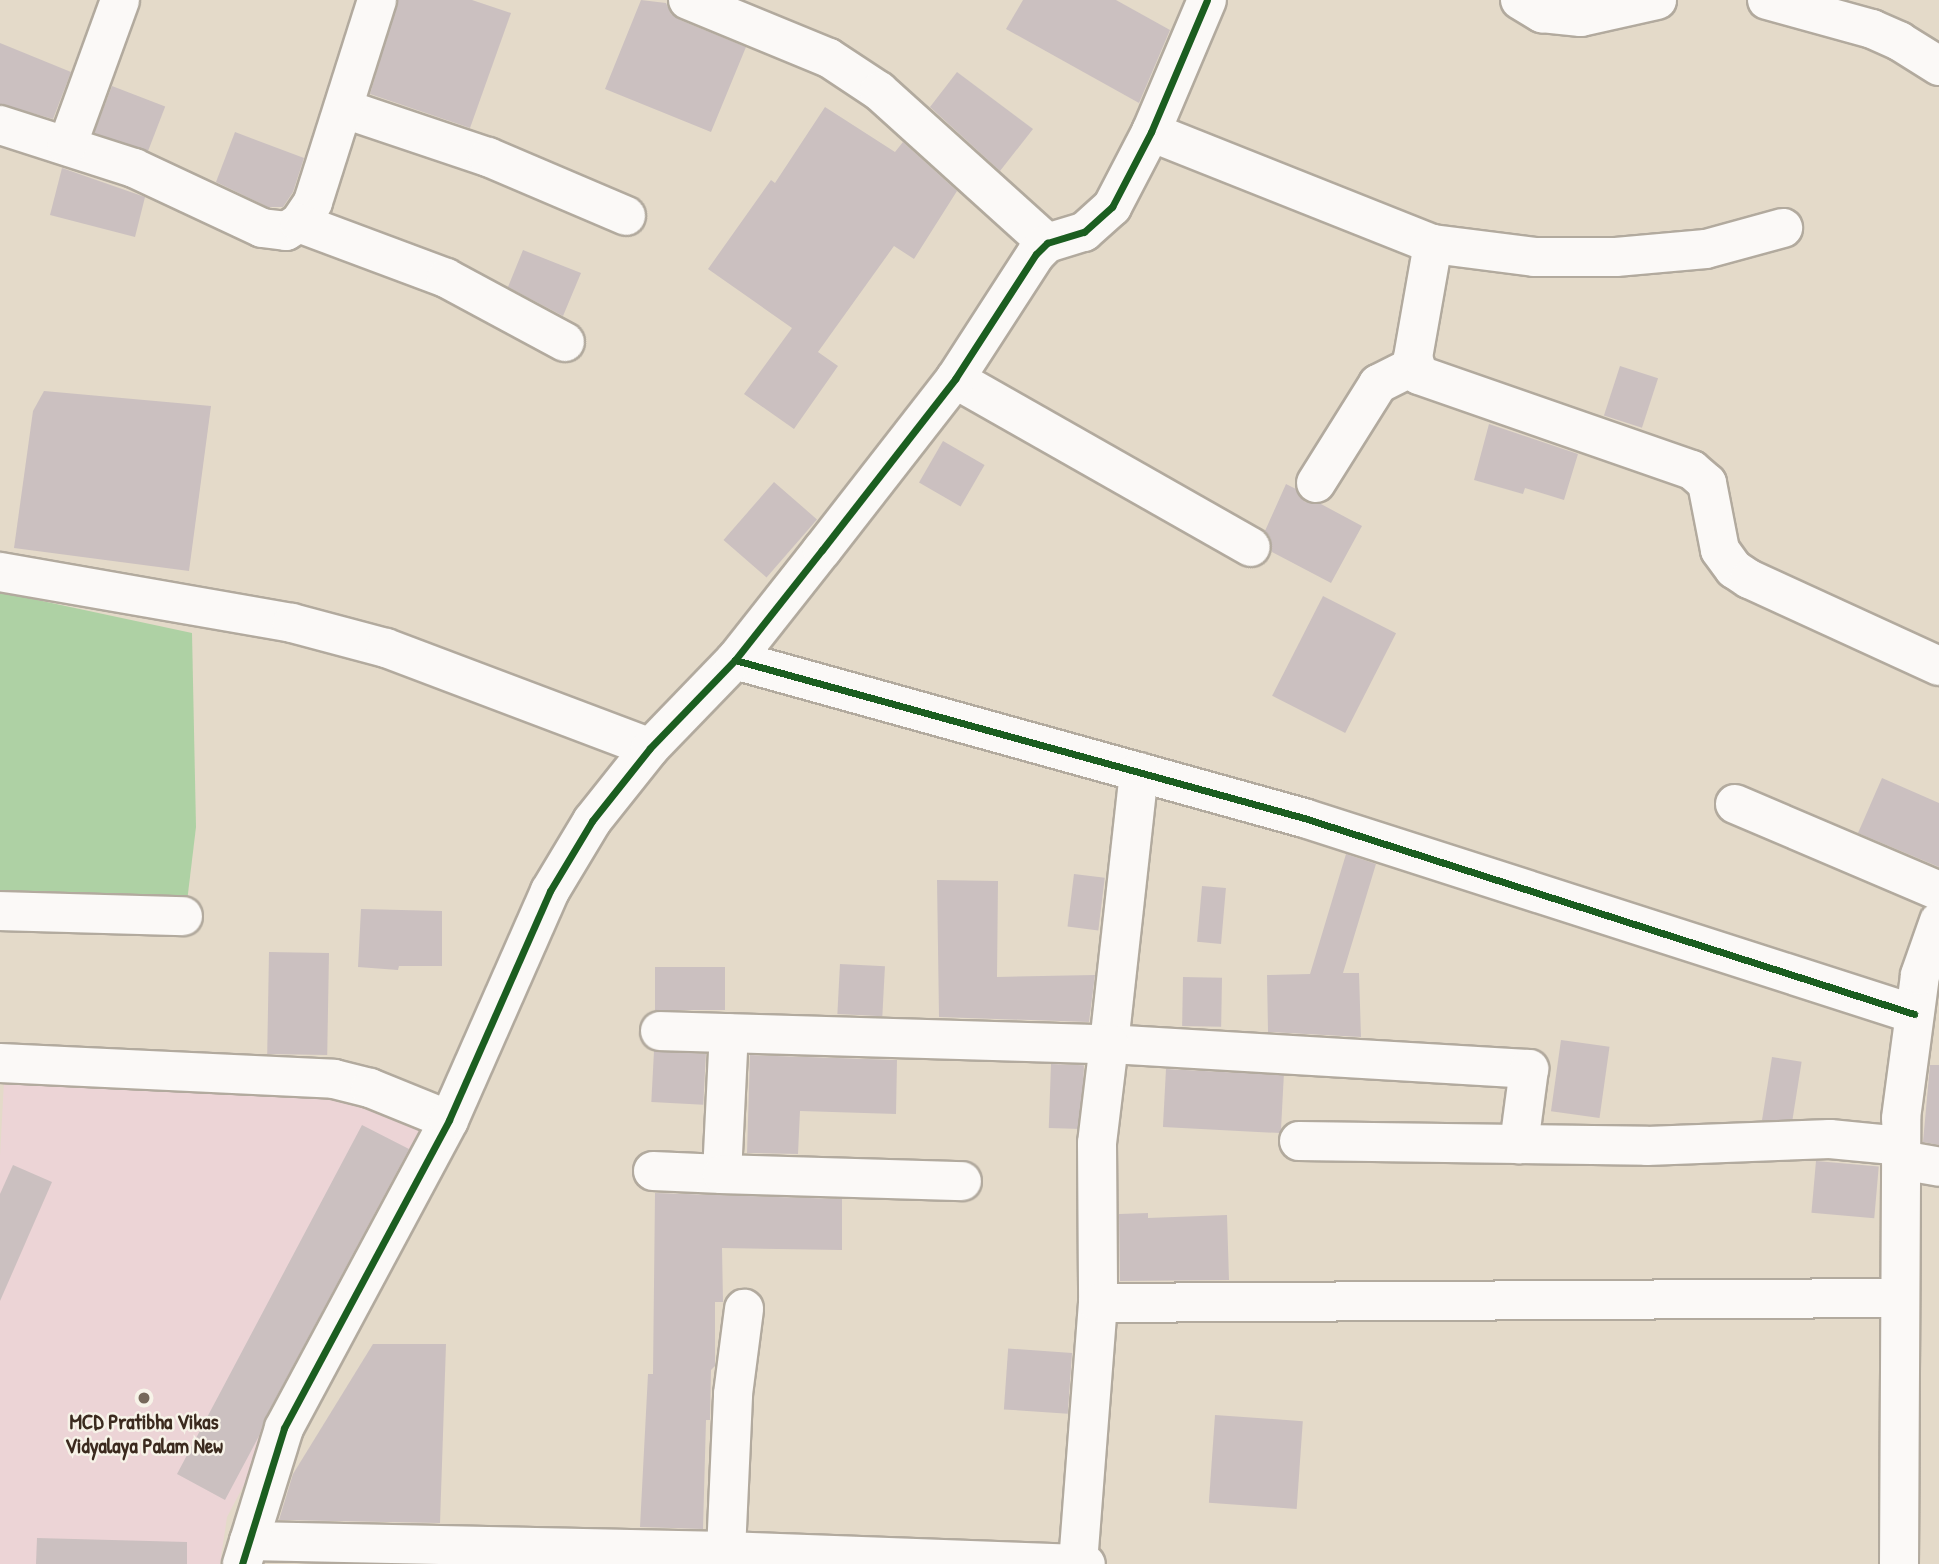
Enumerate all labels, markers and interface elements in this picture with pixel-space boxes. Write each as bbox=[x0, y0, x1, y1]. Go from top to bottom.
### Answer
marker: MCD Pratibha Vikas Vidyalaya Palam New bbox=[136, 1390, 152, 1406]
place label: MCD Pratibha Vikas Vidyalaya Palam New bbox=[65, 1409, 223, 1459]

